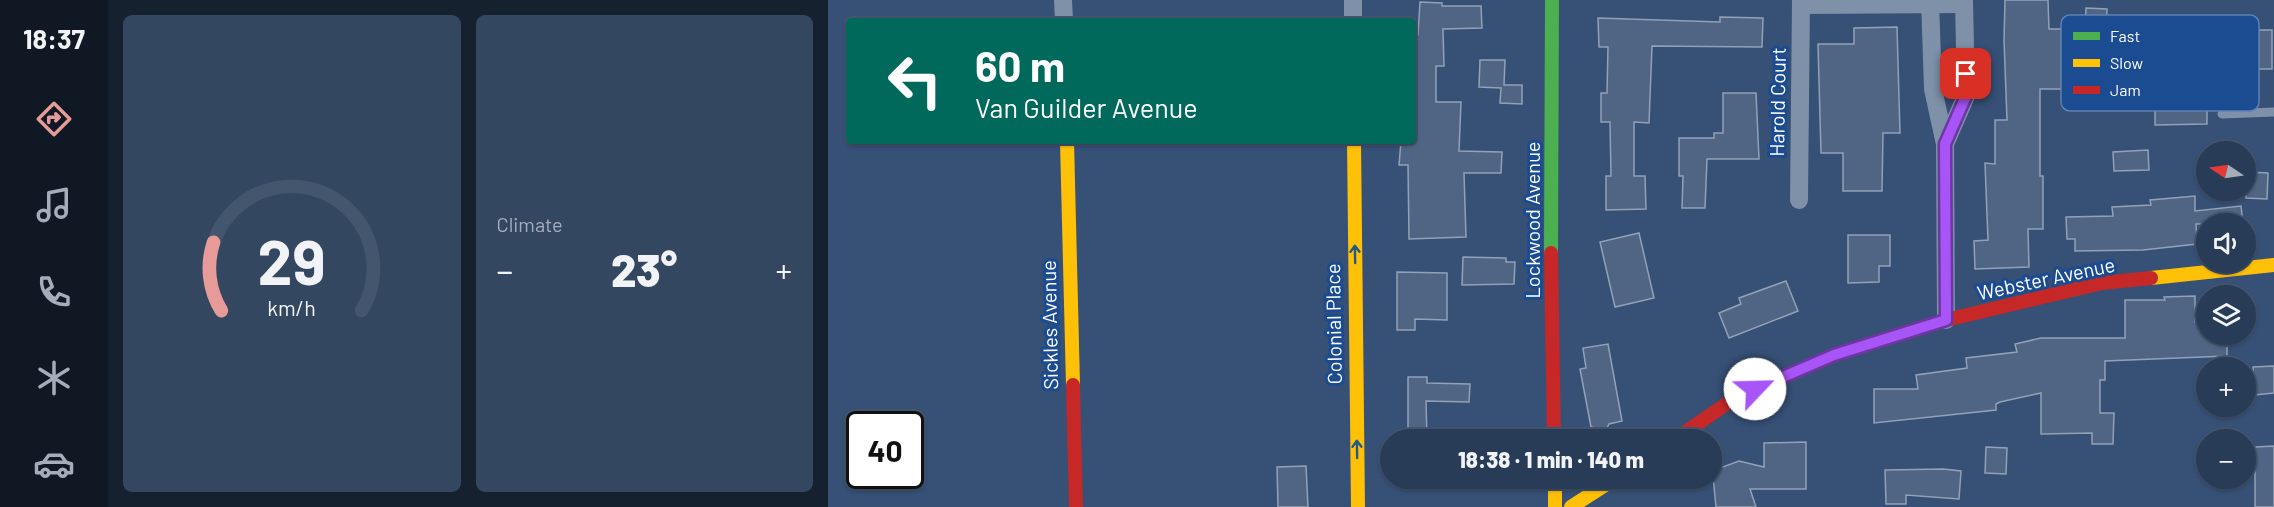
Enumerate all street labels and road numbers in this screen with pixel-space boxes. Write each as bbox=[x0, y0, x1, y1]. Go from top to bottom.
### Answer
street label: Harold Court bbox=[1764, 47, 1790, 157]
street label: Lockwood Avenue bbox=[1520, 141, 1544, 299]
street label: Webster Avenue bbox=[1975, 252, 2117, 304]
street label: Sickles Avenue bbox=[1036, 260, 1062, 390]
street label: Colonial Place bbox=[1320, 263, 1346, 385]

